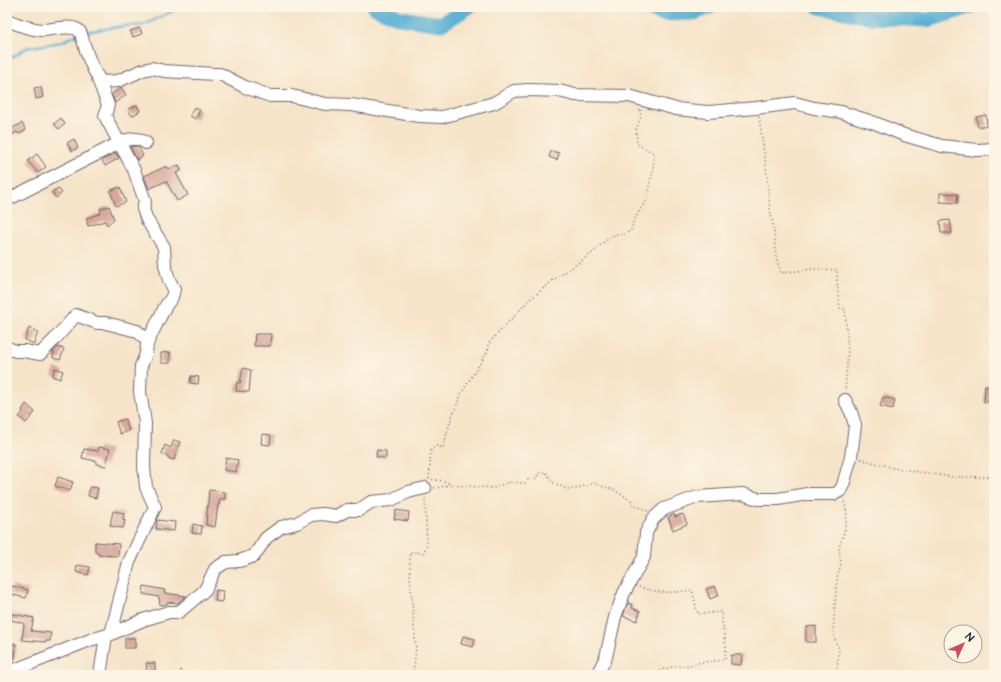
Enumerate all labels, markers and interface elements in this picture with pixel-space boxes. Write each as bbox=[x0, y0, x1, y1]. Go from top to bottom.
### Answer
north arrow bbox=[943, 624, 983, 664]
text: N bbox=[962, 630, 978, 645]

